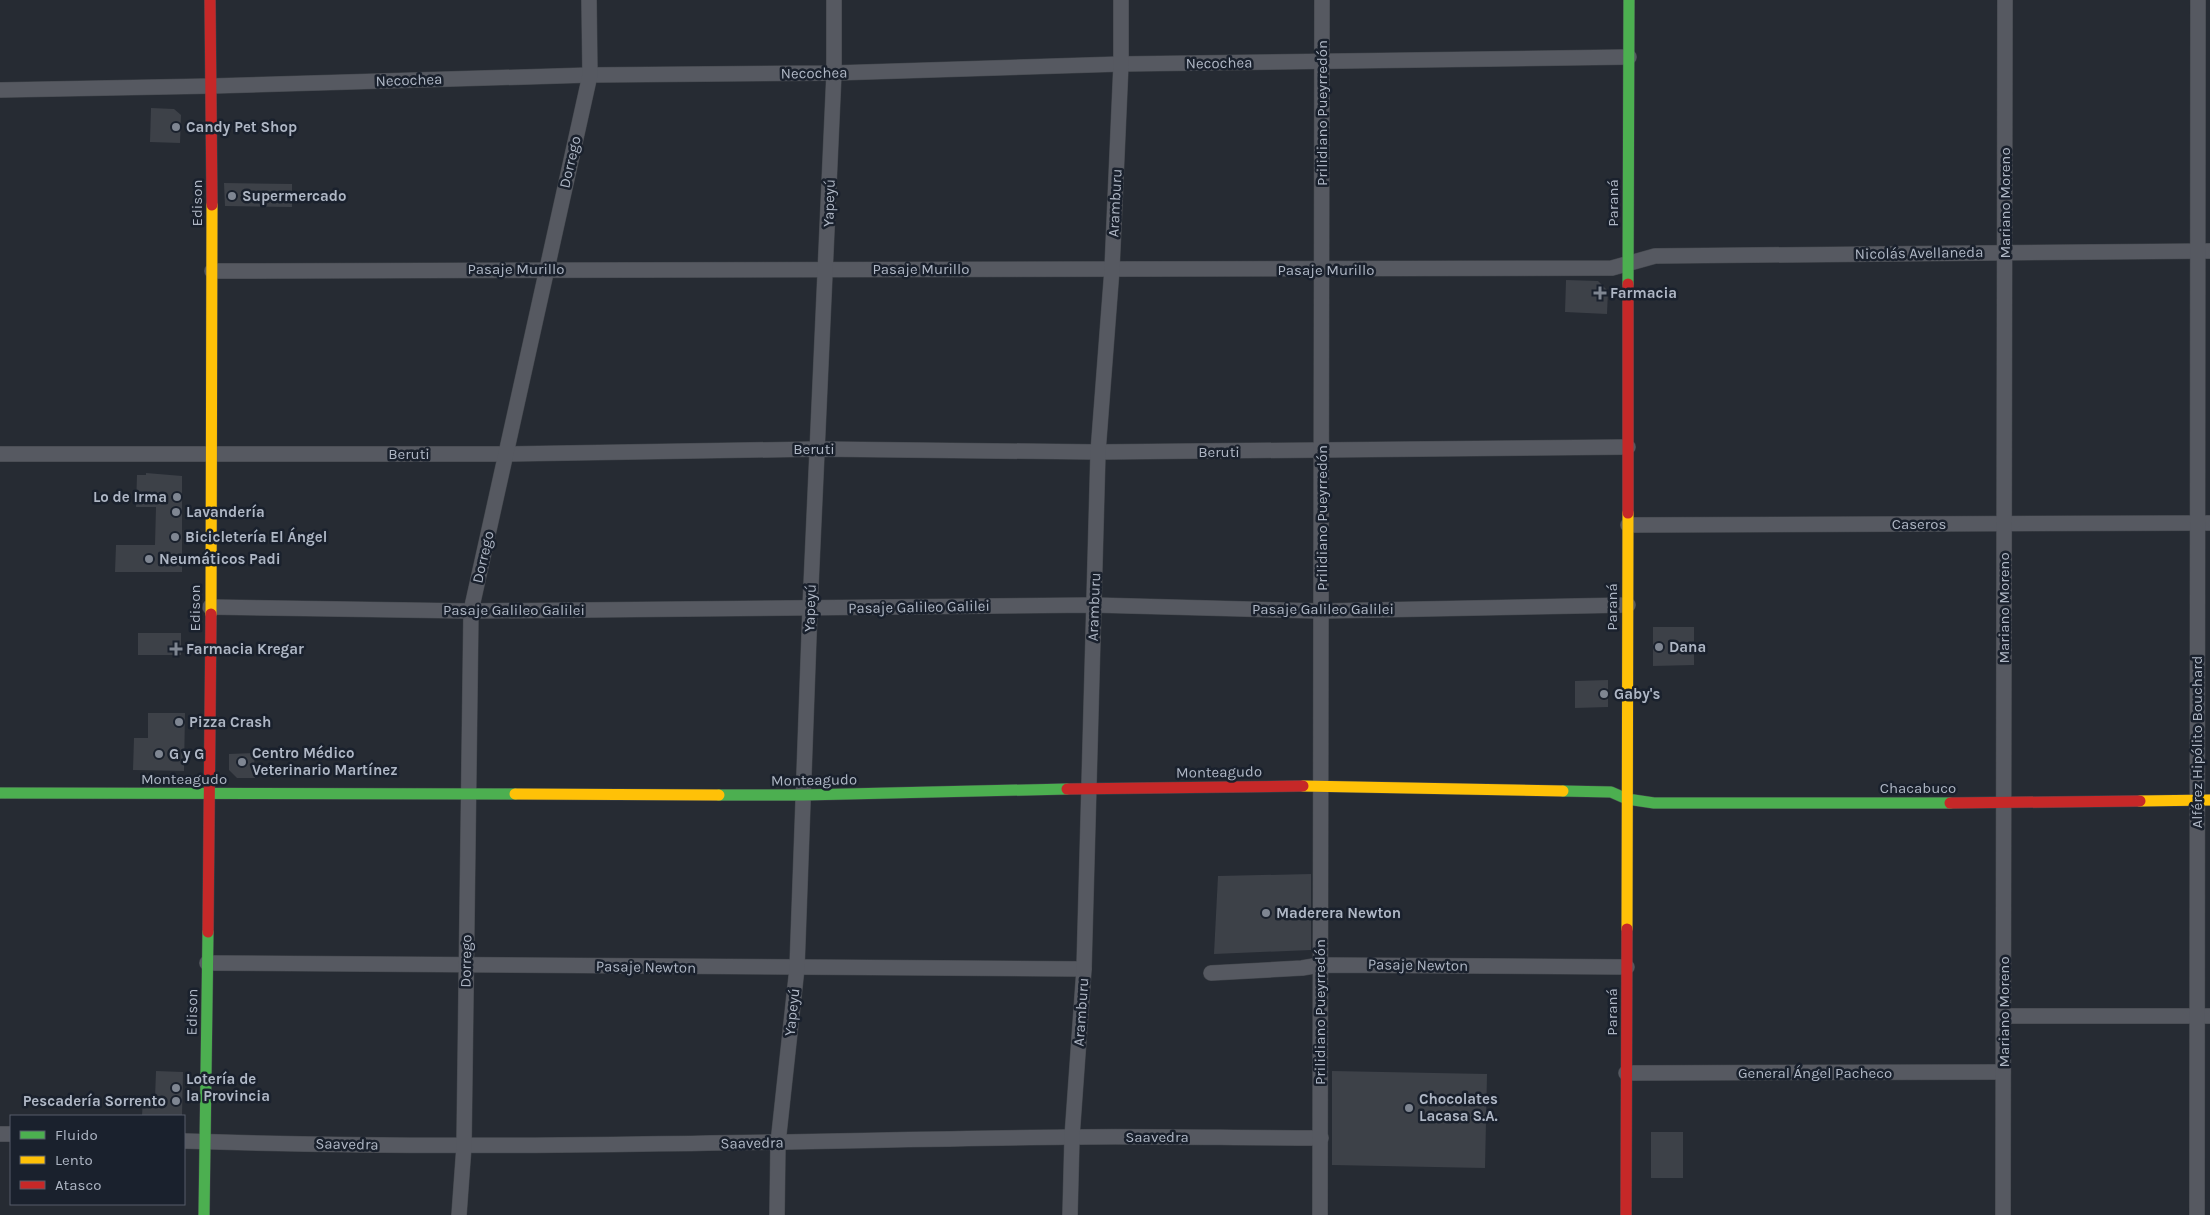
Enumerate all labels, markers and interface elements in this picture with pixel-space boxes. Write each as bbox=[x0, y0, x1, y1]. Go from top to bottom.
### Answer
street label: Prilidiano Pueyrredón bbox=[1313, 40, 1331, 186]
street label: Necochea bbox=[1186, 53, 1252, 73]
street label: Necochea bbox=[781, 63, 847, 83]
street label: Necochea bbox=[375, 70, 443, 90]
place label: Candy Pet Shop bbox=[186, 118, 297, 136]
marker: Candy Pet Shop bbox=[170, 121, 182, 133]
street label: Dorrego bbox=[555, 134, 585, 190]
street label: Mariano Moreno bbox=[1996, 147, 2014, 259]
street label: Aramburu bbox=[1104, 168, 1126, 238]
street label: Yapeyú bbox=[819, 179, 839, 227]
street label: Paraná bbox=[1604, 179, 1622, 227]
street label: Edison bbox=[188, 180, 206, 226]
place label: Supermercado bbox=[242, 187, 346, 205]
marker: Supermercado bbox=[226, 190, 238, 202]
street label: Nicolás Avellaneda bbox=[1855, 243, 1983, 263]
street label: Pasaje Murillo bbox=[468, 260, 564, 278]
street label: Pasaje Murillo bbox=[873, 260, 969, 278]
street label: Pasaje Murillo bbox=[1278, 261, 1374, 279]
place label: Farmacia bbox=[1610, 284, 1677, 302]
marker: Farmacia bbox=[1594, 287, 1606, 299]
street label: Beruti bbox=[793, 440, 835, 458]
street label: Beruti bbox=[1198, 443, 1240, 461]
street label: Beruti bbox=[388, 445, 430, 463]
street label: Prilidiano Pueyrredón bbox=[1313, 445, 1331, 591]
place label: Lo de Irma bbox=[93, 488, 167, 506]
marker: Lo de Irma bbox=[171, 491, 183, 503]
place label: Lavandería bbox=[186, 503, 265, 521]
marker: Lavandería bbox=[170, 506, 182, 518]
street label: Caseros bbox=[1892, 515, 1946, 533]
place label: Bicicletería El Ángel bbox=[185, 527, 327, 546]
street label: Dorrego bbox=[468, 529, 498, 585]
marker: Bicicletería El Ángel bbox=[169, 531, 181, 543]
place label: Neumáticos Padi bbox=[159, 550, 281, 568]
street label: Mariano Moreno bbox=[1995, 552, 2013, 664]
marker: Neumáticos Padi bbox=[143, 553, 155, 565]
street label: Aramburu bbox=[1084, 572, 1104, 642]
street label: Paraná bbox=[1603, 583, 1621, 631]
street label: Yapeyú bbox=[800, 584, 820, 632]
street label: Edison bbox=[186, 585, 204, 631]
street label: Pasaje Galileo Galilei bbox=[848, 597, 990, 617]
street label: Pasaje Galileo Galilei bbox=[1252, 600, 1394, 618]
street label: Pasaje Galileo Galilei bbox=[443, 601, 585, 619]
place label: Dana bbox=[1669, 638, 1706, 656]
place label: Farmacia Kregar bbox=[186, 640, 304, 658]
marker: Dana bbox=[1653, 641, 1665, 653]
marker: Farmacia Kregar bbox=[170, 643, 182, 655]
street label: Alférez Hipólito Bouchard bbox=[2188, 656, 2206, 828]
place label: Gaby's bbox=[1614, 685, 1660, 703]
marker: Gaby's bbox=[1598, 688, 1610, 700]
place label: Pizza Crash bbox=[189, 713, 271, 731]
marker: Pizza Crash bbox=[173, 716, 185, 728]
place label: Centro Médico Veterinario Martínez bbox=[252, 744, 398, 779]
place label: G y G bbox=[169, 745, 204, 763]
marker: G y G bbox=[153, 748, 165, 760]
marker: Centro Médico Veterinario Martínez bbox=[236, 756, 248, 768]
street label: Monteagudo bbox=[1176, 762, 1262, 782]
street label: Monteagudo bbox=[141, 770, 227, 788]
street label: Monteagudo bbox=[771, 770, 857, 790]
street label: Chacabuco bbox=[1880, 779, 1956, 797]
place label: Maderera Newton bbox=[1276, 904, 1401, 922]
marker: Maderera Newton bbox=[1260, 907, 1272, 919]
street label: Dorrego bbox=[457, 934, 475, 988]
street label: Prilidiano Pueyrredón bbox=[1311, 939, 1329, 1085]
street label: Pasaje Newton bbox=[1368, 955, 1468, 975]
street label: Mariano Moreno bbox=[1995, 956, 2013, 1068]
street label: Pasaje Newton bbox=[596, 957, 696, 977]
street label: Aramburu bbox=[1070, 977, 1092, 1047]
street label: Yapeyú bbox=[781, 987, 803, 1037]
street label: Edison bbox=[183, 988, 201, 1036]
street label: Paraná bbox=[1603, 988, 1621, 1036]
street label: General Ángel Pacheco bbox=[1738, 1064, 1892, 1082]
place label: Lotería de la Provincia bbox=[186, 1070, 270, 1105]
marker: Lotería de la Provincia bbox=[170, 1082, 182, 1094]
place label: Chocolates Lacasa S.A. bbox=[1419, 1090, 1498, 1125]
place label: Pescadería Sorrento bbox=[23, 1092, 166, 1110]
marker: Pescadería Sorrento bbox=[170, 1095, 182, 1107]
marker: Chocolates Lacasa S.A. bbox=[1403, 1102, 1415, 1114]
legend bbox=[10, 1115, 185, 1205]
text: Fluido bbox=[55, 1126, 98, 1144]
street label: Saavedra bbox=[1125, 1128, 1189, 1146]
street label: Saavedra bbox=[720, 1133, 784, 1153]
street label: Saavedra bbox=[315, 1134, 379, 1154]
text: Lento bbox=[55, 1151, 93, 1169]
text: Atasco bbox=[55, 1176, 101, 1194]

